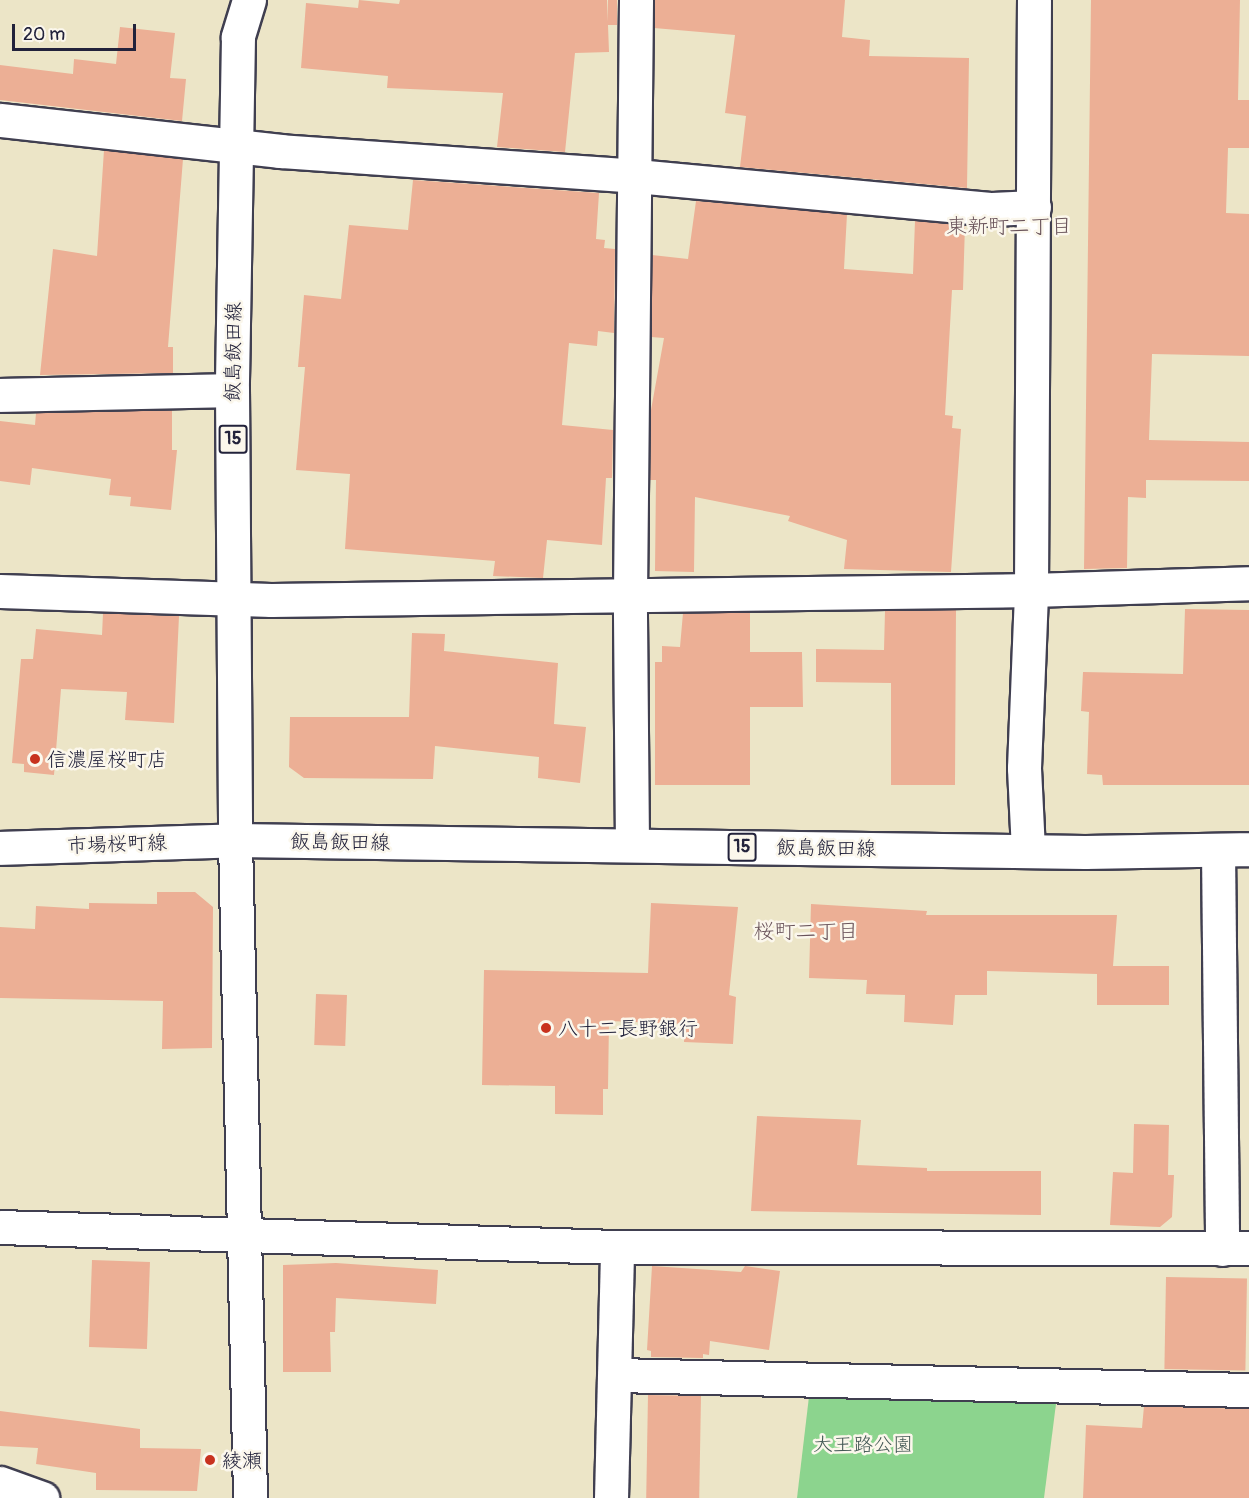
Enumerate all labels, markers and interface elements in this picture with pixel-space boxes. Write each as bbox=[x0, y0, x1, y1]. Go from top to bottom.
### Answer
scale bar bbox=[15, 12, 140, 50]
text: 20 m bbox=[23, 23, 65, 46]
district label: 東新町二丁目 bbox=[946, 214, 1072, 240]
street label: 飯島飯田線 bbox=[220, 302, 246, 402]
road number: 15 bbox=[218, 424, 248, 454]
place label: 信濃屋桜町店 bbox=[47, 747, 167, 771]
marker: 信濃屋桜町店 bbox=[28, 752, 42, 766]
street label: 飯島飯田線 bbox=[290, 829, 390, 855]
street label: 市場桜町線 bbox=[67, 830, 167, 858]
road number: 15 bbox=[727, 832, 757, 862]
street label: 飯島飯田線 bbox=[776, 835, 876, 861]
district label: 桜町二丁目 bbox=[754, 919, 858, 945]
place label: 八十二長野銀行 bbox=[558, 1016, 698, 1040]
marker: 八十二長野銀行 bbox=[539, 1021, 553, 1035]
park label: 大王路公園 bbox=[813, 1432, 913, 1456]
place label: 綾瀬 bbox=[222, 1448, 262, 1472]
marker: 綾瀬 bbox=[203, 1453, 217, 1467]

